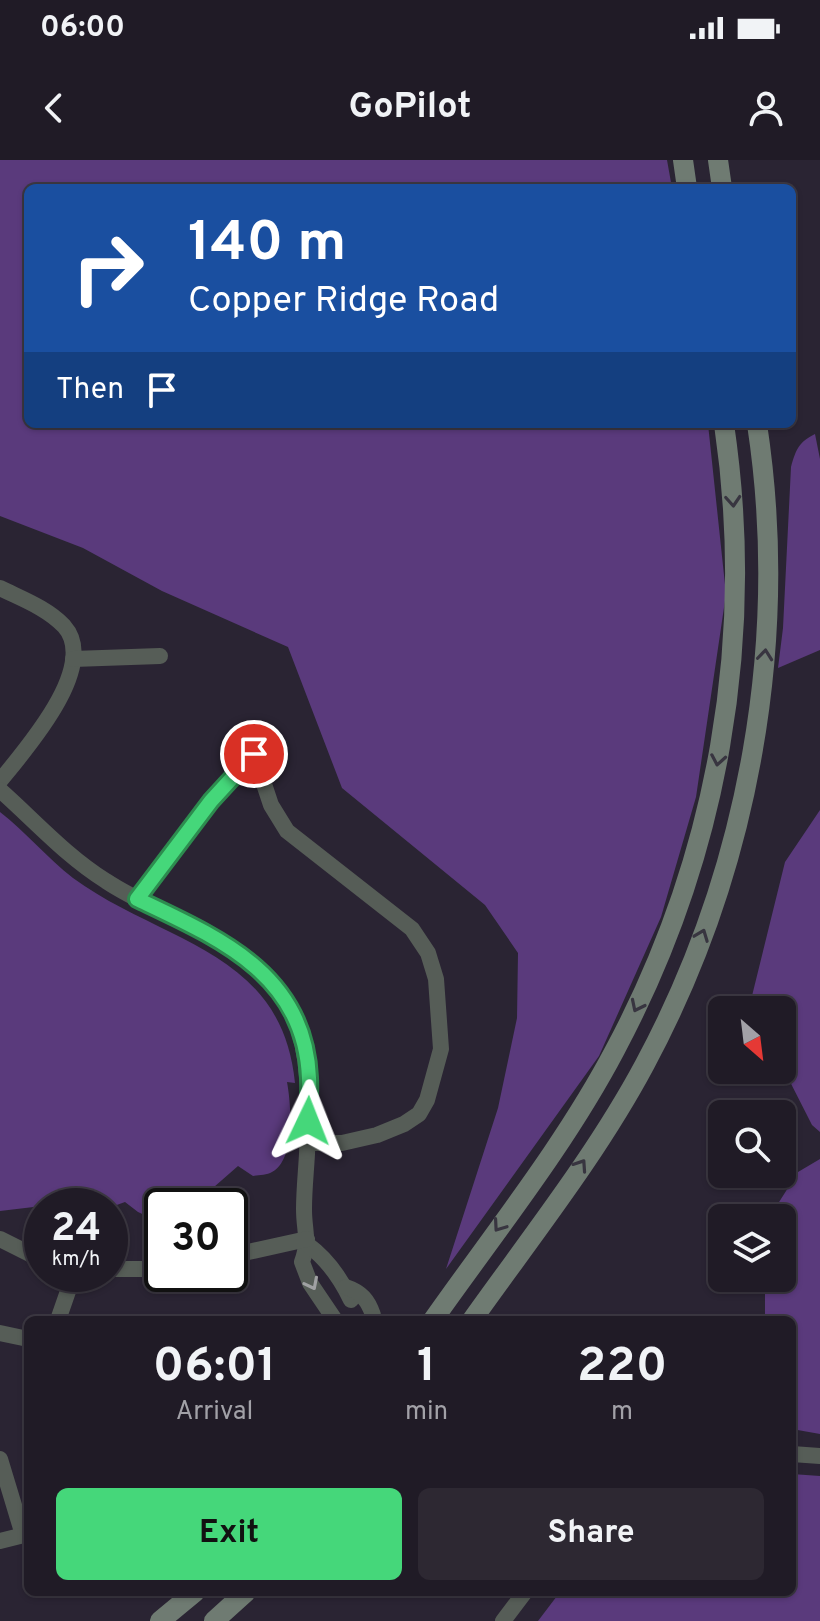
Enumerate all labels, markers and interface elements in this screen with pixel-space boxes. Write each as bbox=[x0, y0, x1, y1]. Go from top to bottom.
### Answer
text: 06:00 bbox=[40, 10, 125, 47]
text: GoPilot bbox=[349, 85, 471, 131]
icon: back bbox=[32, 86, 76, 130]
icon: person bbox=[744, 86, 788, 130]
text: 140 m bbox=[188, 210, 346, 280]
icon: right bbox=[56, 216, 160, 320]
text: Copper Ridge Road bbox=[188, 279, 499, 325]
icon: arrive bbox=[140, 368, 184, 412]
text: Then bbox=[56, 372, 124, 409]
one-way arrow bbox=[724, 495, 741, 508]
one-way arrow bbox=[756, 648, 773, 661]
pin bbox=[220, 720, 288, 788]
icon: arrive bbox=[232, 732, 276, 776]
one-way arrow bbox=[711, 753, 728, 767]
one-way arrow bbox=[692, 929, 709, 943]
north arrow bbox=[708, 996, 796, 1084]
map controls bbox=[708, 996, 796, 1292]
one-way arrow bbox=[631, 997, 647, 1012]
position arrow bbox=[266, 1079, 350, 1163]
button: search bbox=[708, 1100, 796, 1188]
one-way arrow bbox=[571, 1159, 586, 1173]
speed limit sign: 30 bbox=[144, 1188, 248, 1292]
button: layers bbox=[708, 1204, 796, 1292]
text: 24 bbox=[51, 1205, 101, 1255]
one-way arrow bbox=[494, 1217, 509, 1231]
text: km/h bbox=[52, 1247, 100, 1273]
one-way arrow bbox=[302, 1275, 317, 1290]
text: 06:01 bbox=[153, 1338, 276, 1398]
text: 1 bbox=[417, 1338, 436, 1398]
text: 220 bbox=[577, 1338, 667, 1398]
text: Arrival bbox=[176, 1396, 253, 1429]
text: min bbox=[405, 1396, 448, 1429]
text: m bbox=[611, 1396, 633, 1429]
button: Exit bbox=[56, 1488, 402, 1580]
button: Share bbox=[418, 1488, 764, 1580]

